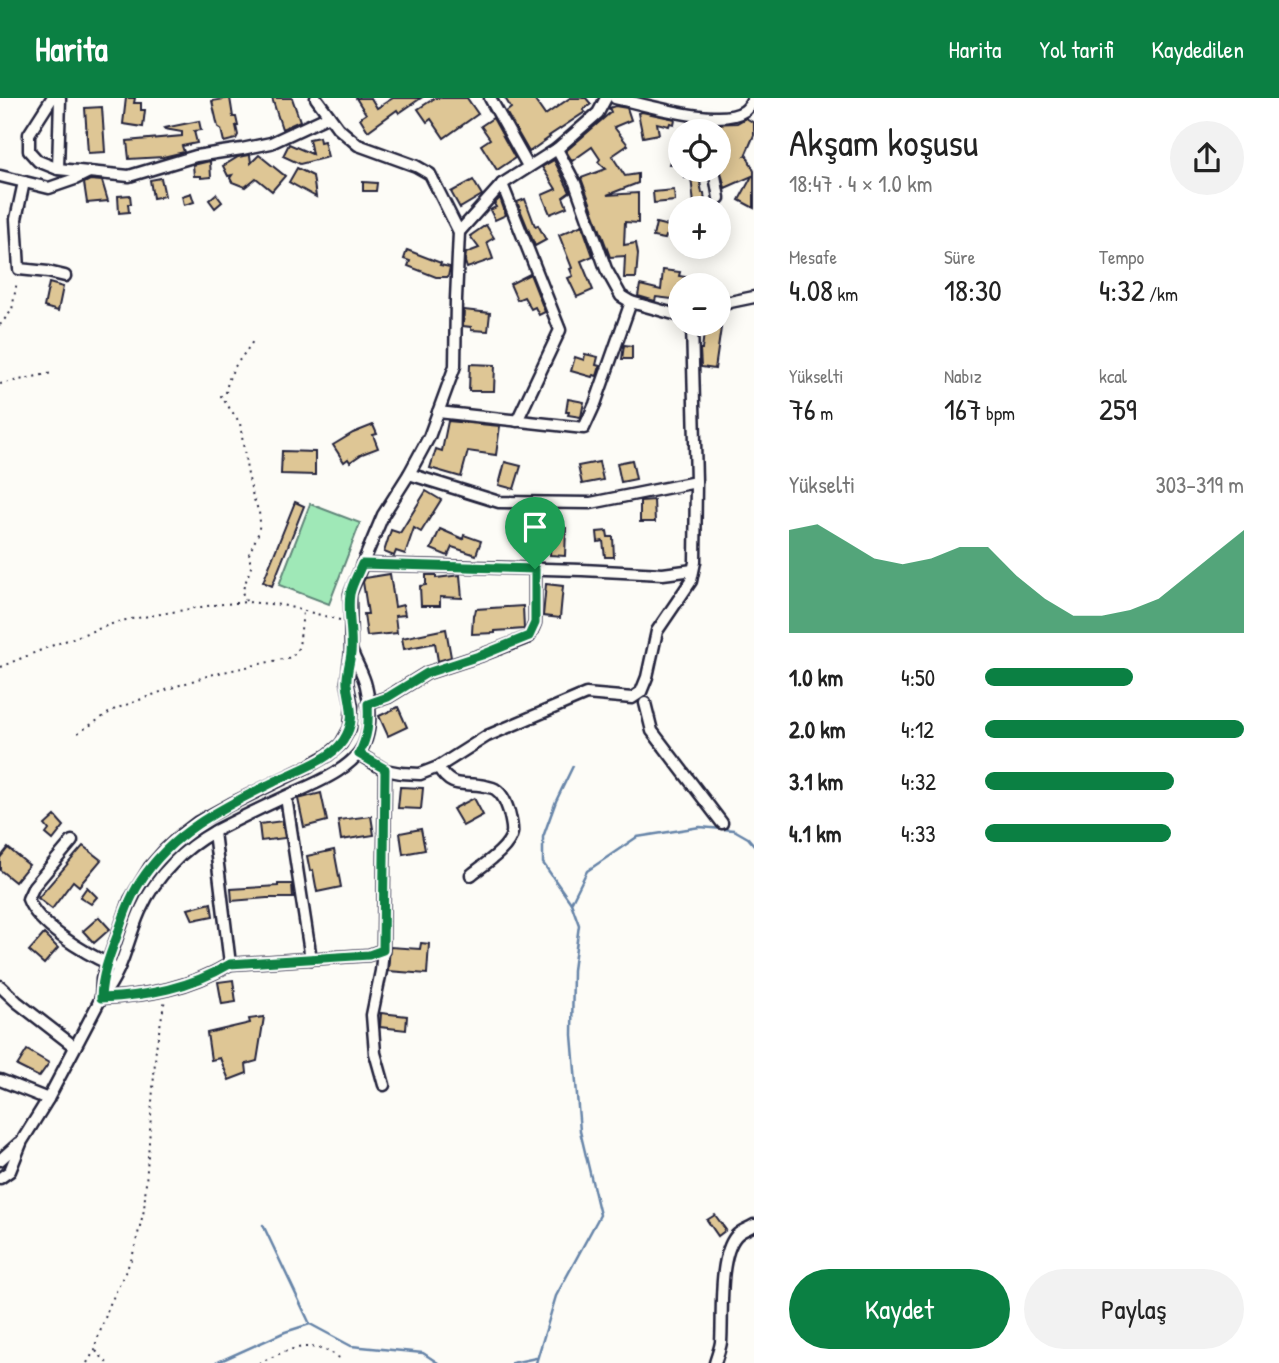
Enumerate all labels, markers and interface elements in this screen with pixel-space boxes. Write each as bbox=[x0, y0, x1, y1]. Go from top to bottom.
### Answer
text: Harita bbox=[35, 27, 108, 71]
text: Harita bbox=[948, 33, 1001, 65]
text: Yol tarifi bbox=[1039, 33, 1113, 65]
text: Kaydedilen bbox=[1151, 33, 1244, 65]
text: Akşam koşusu bbox=[789, 116, 978, 168]
map controls bbox=[668, 119, 731, 336]
button: locate bbox=[668, 119, 731, 182]
button: share bbox=[1170, 121, 1244, 195]
text: 18:47 · 4 × 1.0 km bbox=[789, 168, 932, 199]
button: + bbox=[668, 196, 731, 259]
text: Mesafe bbox=[789, 244, 837, 270]
text: Süre bbox=[944, 244, 975, 270]
text: Tempo bbox=[1099, 244, 1144, 270]
text: 4.08 bbox=[789, 270, 833, 310]
text: 18:30 bbox=[944, 270, 1002, 310]
text: 4:32 bbox=[1099, 270, 1145, 310]
button: − bbox=[668, 273, 731, 336]
text: km bbox=[833, 281, 858, 307]
text: /km bbox=[1145, 281, 1178, 307]
text: Yükselti bbox=[789, 363, 844, 389]
text: Nabız bbox=[944, 363, 982, 389]
text: kcal bbox=[1099, 363, 1127, 389]
text: 76 bbox=[789, 389, 816, 429]
text: 167 bbox=[944, 389, 982, 429]
text: 259 bbox=[1099, 389, 1137, 429]
text: m bbox=[816, 400, 833, 426]
text: bpm bbox=[982, 400, 1015, 426]
text: Yükselti bbox=[789, 469, 855, 500]
text: 303–319 m bbox=[1155, 469, 1244, 500]
pin bbox=[505, 497, 565, 569]
icon: arrive bbox=[516, 508, 554, 546]
text: 1.0 km bbox=[789, 662, 843, 693]
text: 4:50 bbox=[901, 662, 935, 693]
text: 2.0 km bbox=[789, 714, 845, 745]
text: 4:12 bbox=[901, 714, 934, 745]
text: 3.1 km bbox=[789, 766, 843, 797]
text: 4:32 bbox=[901, 766, 936, 797]
text: 4.1 km bbox=[789, 818, 841, 849]
text: 4:33 bbox=[901, 818, 936, 849]
button: Kaydet bbox=[789, 1269, 1010, 1349]
button: Paylaş bbox=[1024, 1269, 1244, 1349]

